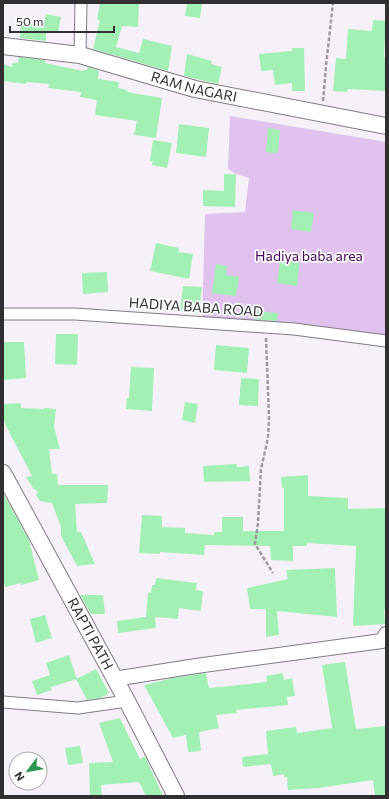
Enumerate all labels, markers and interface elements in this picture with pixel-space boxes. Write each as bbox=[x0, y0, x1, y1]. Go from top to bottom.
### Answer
scale bar bbox=[10, 8, 114, 34]
text: 50 m bbox=[16, 14, 44, 28]
street label: RAM NAGARI bbox=[149, 67, 239, 105]
park label: Hadiya baba area bbox=[255, 247, 363, 264]
street label: HADIYA BABA ROAD bbox=[128, 293, 264, 320]
street label: RAPTI PATH bbox=[64, 595, 117, 672]
north arrow bbox=[8, 751, 48, 791]
text: N bbox=[11, 770, 27, 784]

